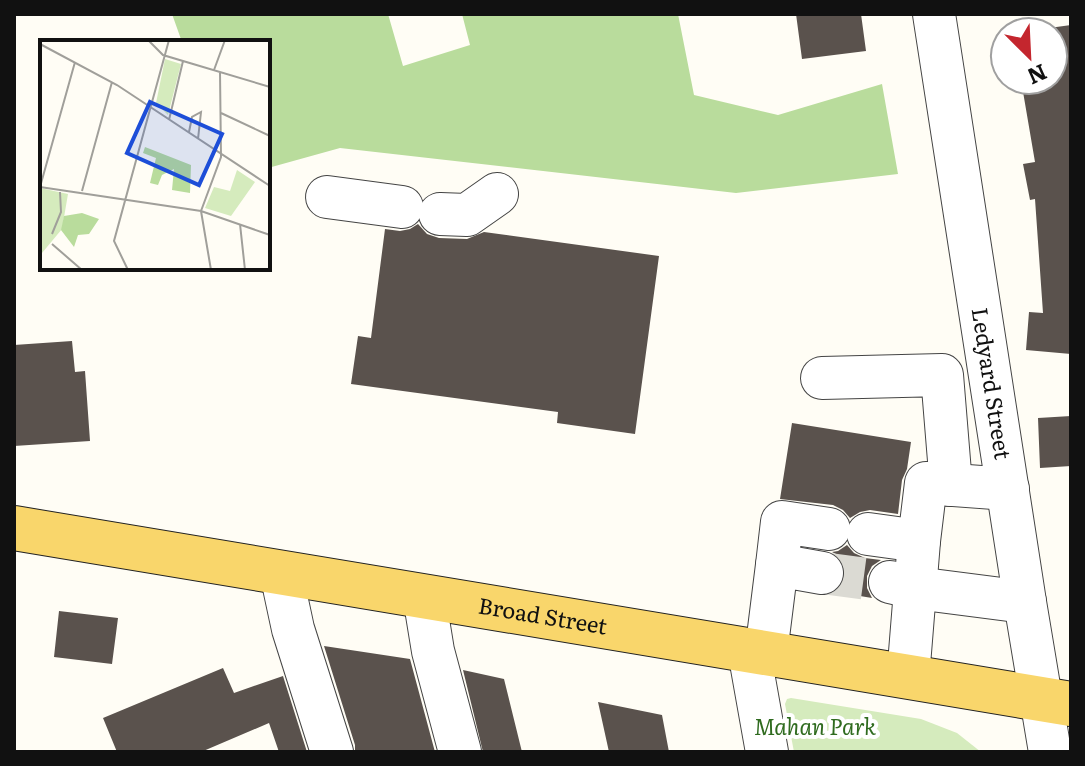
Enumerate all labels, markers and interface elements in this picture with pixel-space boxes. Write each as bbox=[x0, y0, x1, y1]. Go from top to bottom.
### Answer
north arrow bbox=[989, 16, 1069, 96]
inset map bbox=[40, 40, 270, 270]
text: N bbox=[1023, 57, 1053, 94]
street label: Ledyard Street bbox=[965, 305, 1021, 462]
street label: Broad Street bbox=[476, 588, 610, 642]
park label: Mahan Park bbox=[754, 709, 876, 742]

